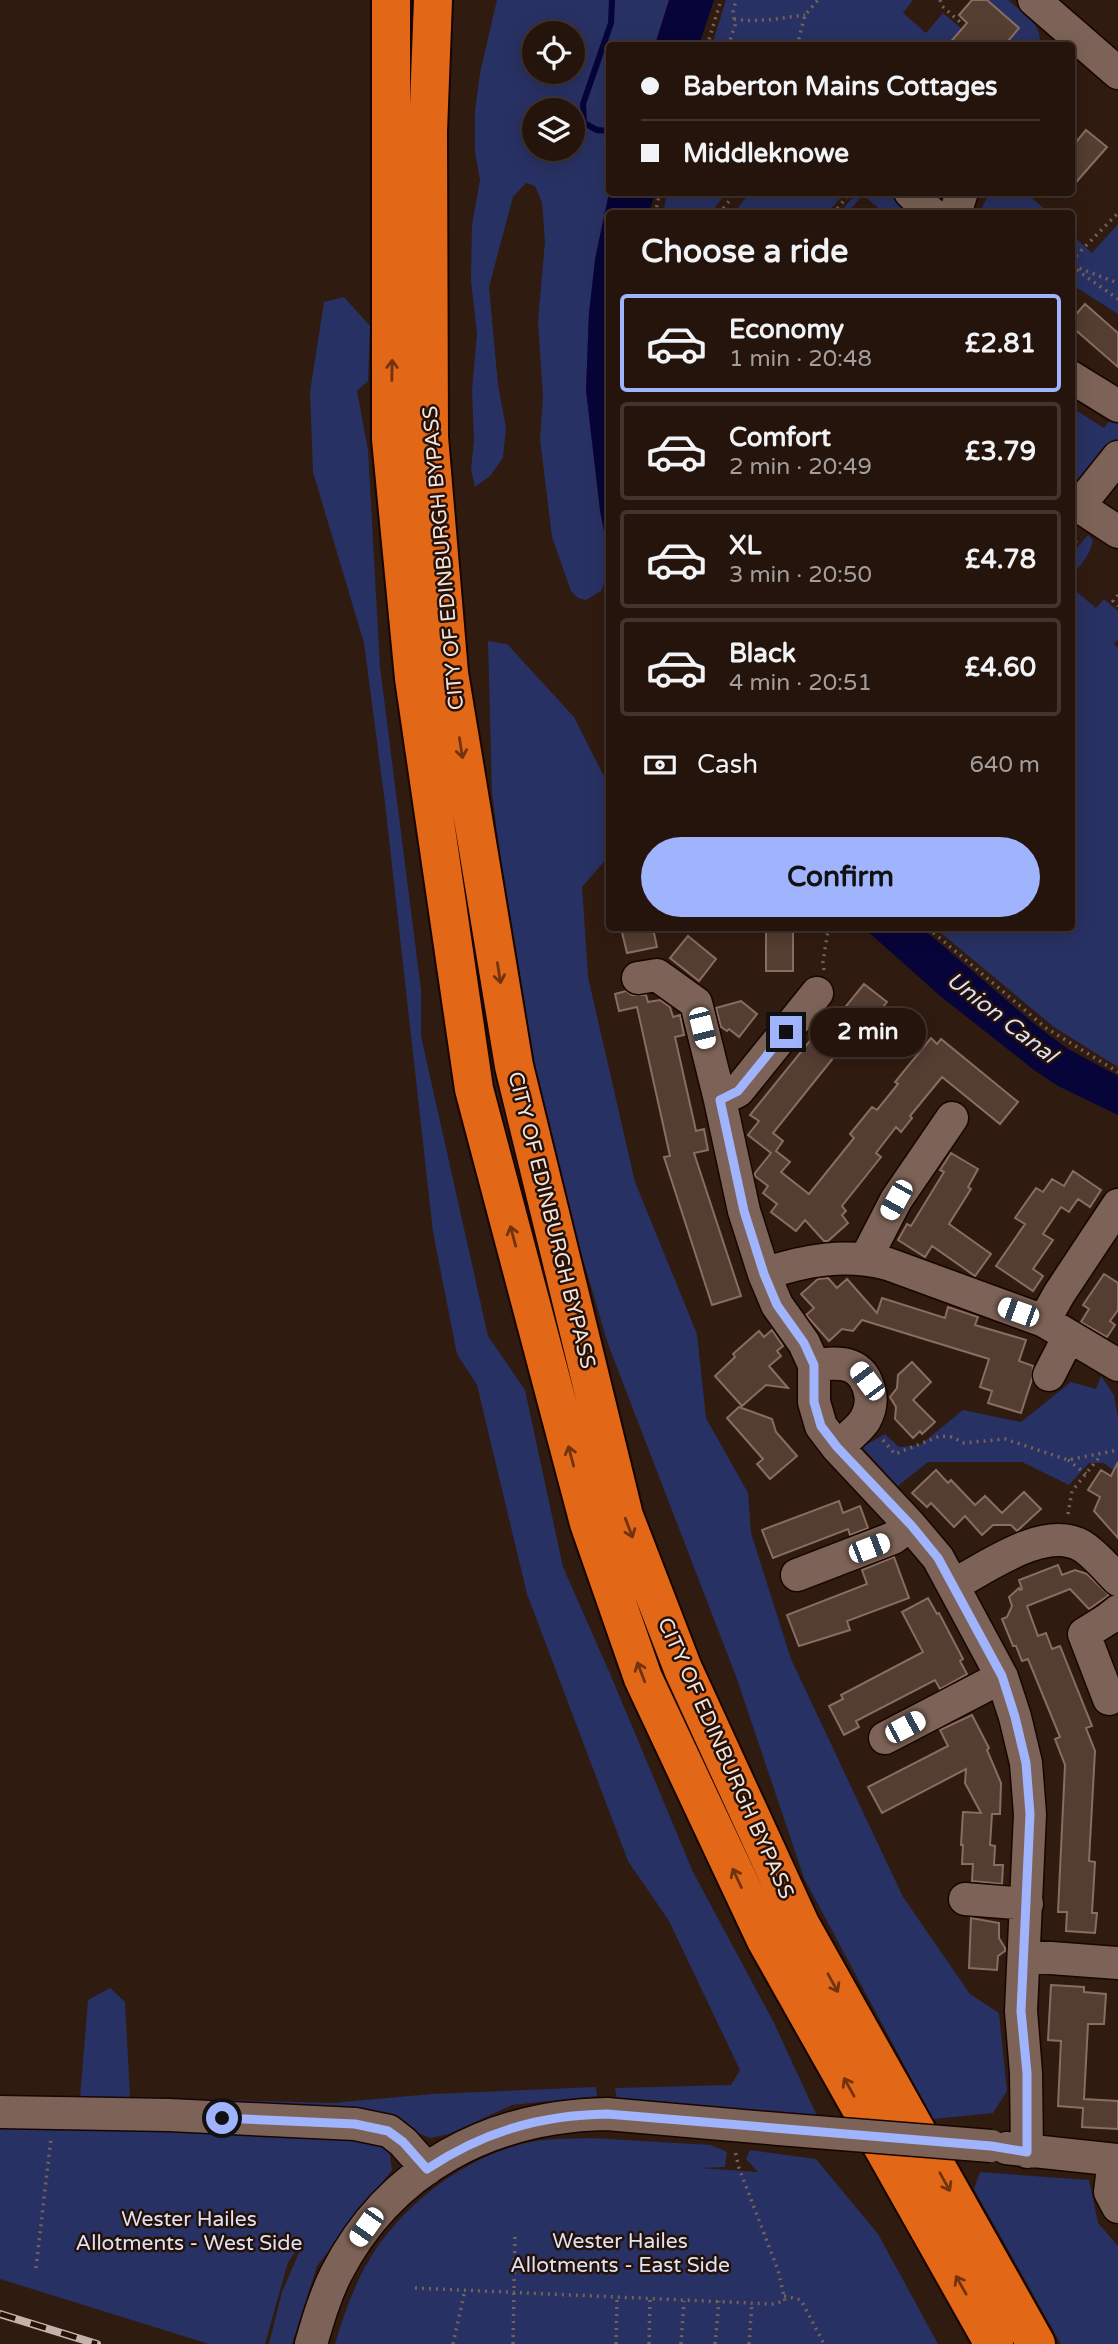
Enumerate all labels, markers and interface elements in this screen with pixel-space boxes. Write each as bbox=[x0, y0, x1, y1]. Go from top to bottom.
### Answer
map controls bbox=[522, 21, 585, 161]
button: locate bbox=[522, 21, 585, 84]
text: Baberton Mains Cottages bbox=[683, 71, 998, 102]
button: layers bbox=[522, 98, 585, 161]
text: Middleknowe bbox=[683, 138, 849, 169]
text: Choose a ride bbox=[641, 233, 848, 271]
icon: car bbox=[645, 312, 708, 375]
text: Economy bbox=[729, 314, 844, 345]
text: £2.81 bbox=[965, 328, 1036, 359]
text: 1 min · 20:48 bbox=[729, 345, 872, 373]
one-way arrow bbox=[385, 359, 399, 382]
street label: CITY OF EDINBURGH BYPASS bbox=[418, 405, 469, 711]
icon: car bbox=[645, 420, 708, 483]
text: Comfort bbox=[729, 422, 831, 453]
text: £3.79 bbox=[965, 436, 1036, 467]
text: 2 min · 20:49 bbox=[729, 453, 872, 481]
icon: car bbox=[645, 528, 708, 591]
text: XL bbox=[729, 530, 761, 561]
text: £4.78 bbox=[965, 544, 1036, 575]
text: 3 min · 20:50 bbox=[729, 561, 872, 589]
icon: car bbox=[645, 636, 708, 699]
text: Black bbox=[729, 638, 796, 669]
text: £4.60 bbox=[965, 652, 1036, 683]
text: 4 min · 20:51 bbox=[729, 669, 872, 697]
one-way arrow bbox=[455, 736, 468, 759]
icon: cash bbox=[641, 746, 679, 784]
text: Cash bbox=[697, 749, 758, 780]
text: 640 m bbox=[970, 751, 1040, 779]
button: Confirm bbox=[641, 837, 1040, 917]
one-way arrow bbox=[493, 961, 506, 984]
water label: Union Canal bbox=[941, 966, 1064, 1071]
car bbox=[687, 1005, 718, 1051]
callout: 2 min bbox=[810, 1007, 926, 1056]
route end bbox=[770, 1016, 802, 1048]
text: 2 min bbox=[837, 1018, 899, 1046]
street label: CITY OF EDINBURGH BYPASS bbox=[502, 1069, 601, 1371]
car bbox=[877, 1177, 916, 1223]
one-way arrow bbox=[506, 1225, 519, 1248]
car bbox=[995, 1295, 1042, 1329]
car bbox=[846, 1358, 889, 1404]
one-way arrow bbox=[564, 1445, 577, 1468]
one-way arrow bbox=[623, 1516, 636, 1538]
car bbox=[846, 1531, 893, 1565]
street label: CITY OF EDINBURGH BYPASS bbox=[652, 1614, 799, 1903]
one-way arrow bbox=[634, 1662, 647, 1683]
car bbox=[882, 1708, 929, 1746]
one-way arrow bbox=[730, 1868, 743, 1889]
one-way arrow bbox=[826, 1973, 840, 1993]
one-way arrow bbox=[842, 2077, 856, 2097]
route start bbox=[206, 2102, 238, 2134]
one-way arrow bbox=[938, 2171, 952, 2191]
car bbox=[346, 2204, 387, 2250]
park label: Wester Hailes Allotments - West Side bbox=[76, 2207, 302, 2256]
park label: Wester Hailes Allotments - East Side bbox=[510, 2229, 730, 2278]
one-way arrow bbox=[954, 2275, 968, 2295]

